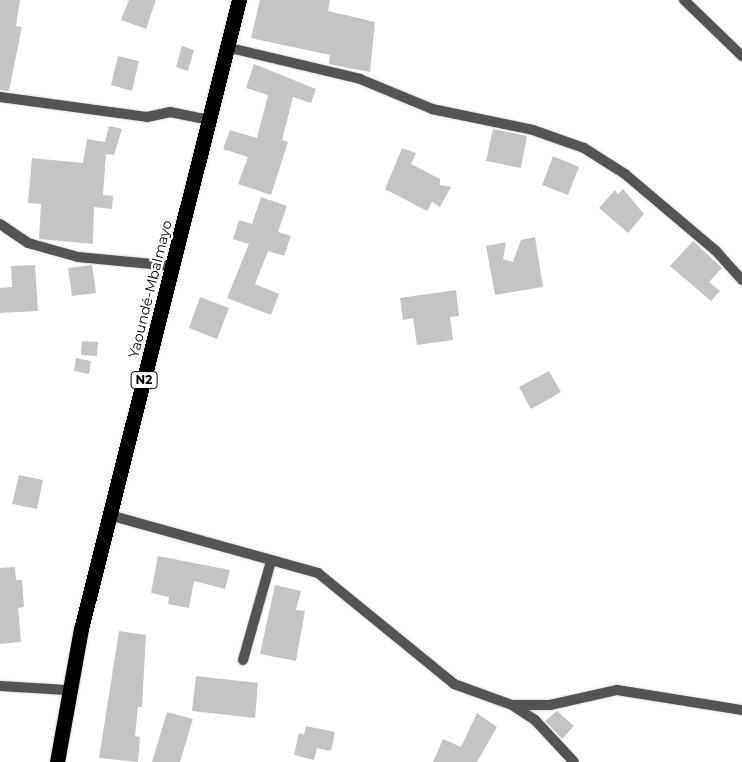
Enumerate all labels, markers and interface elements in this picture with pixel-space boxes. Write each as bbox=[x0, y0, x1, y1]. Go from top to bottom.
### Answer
street label: Yaoundé-Mbalmayo bbox=[125, 218, 175, 360]
road number: N2 bbox=[130, 370, 158, 390]

